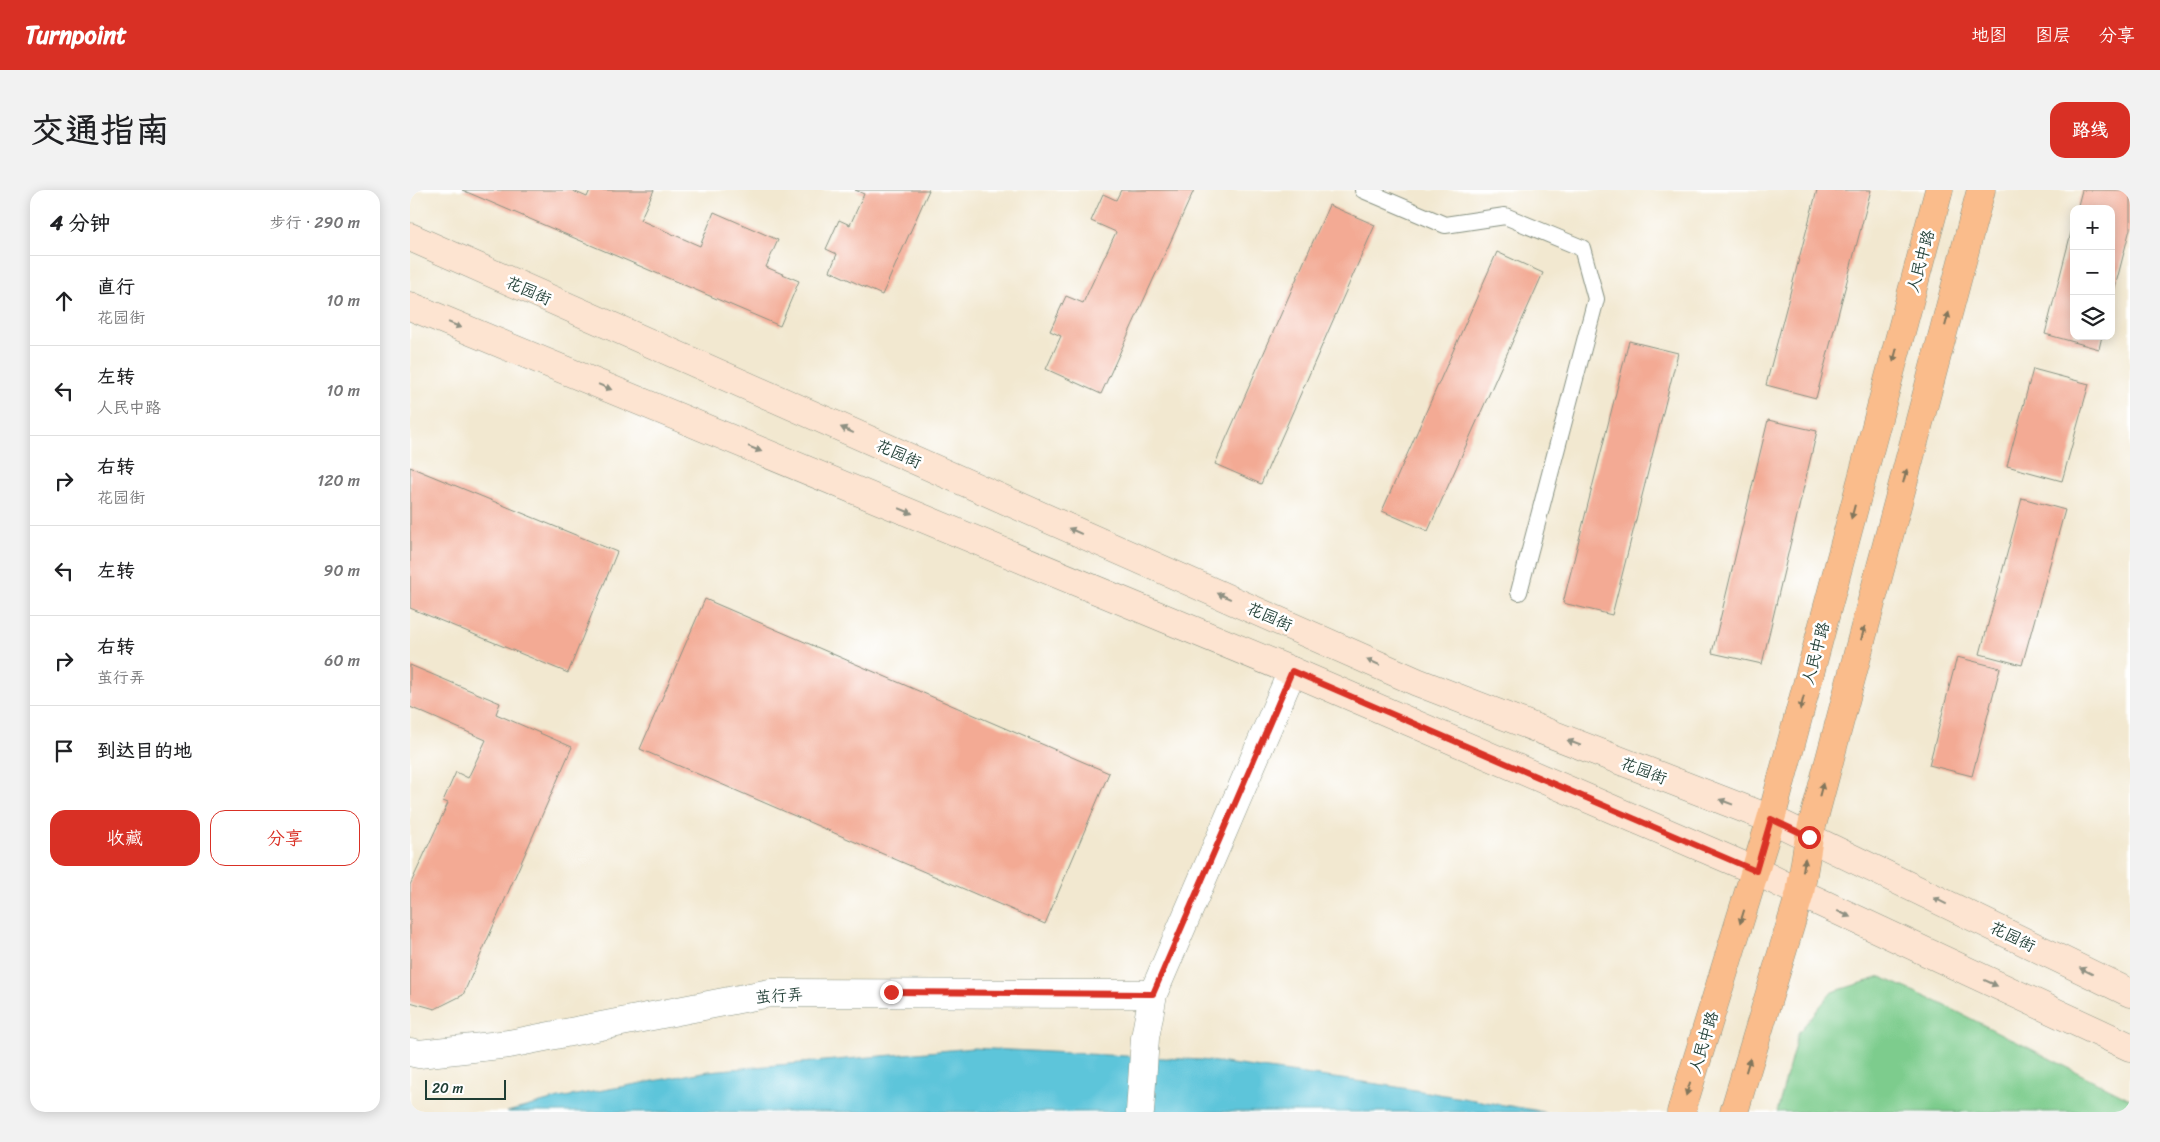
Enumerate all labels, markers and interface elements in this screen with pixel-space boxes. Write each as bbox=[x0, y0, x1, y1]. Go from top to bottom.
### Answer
text: Turnpoint bbox=[25, 14, 127, 56]
text: 地图 bbox=[1971, 19, 2007, 51]
text: 图层 bbox=[2035, 19, 2071, 51]
text: 分享 bbox=[2099, 19, 2135, 51]
text: 交通指南 bbox=[30, 99, 170, 161]
button: 路线 bbox=[2050, 102, 2130, 158]
text: 4 分钟 bbox=[50, 204, 111, 242]
map controls bbox=[2070, 205, 2115, 340]
button: + bbox=[2070, 205, 2115, 250]
text: 步行 · 290 m bbox=[270, 208, 360, 237]
street label: 人民中路 bbox=[1898, 226, 1943, 296]
button: − bbox=[2070, 250, 2115, 295]
street label: 花园街 bbox=[501, 267, 557, 313]
text: 直行 bbox=[97, 270, 135, 303]
text: 10 m bbox=[327, 286, 360, 315]
icon: ahead bbox=[50, 287, 78, 315]
button: layers bbox=[2070, 295, 2115, 340]
text: 花园街 bbox=[97, 303, 145, 332]
one-way arrow bbox=[1943, 311, 1951, 326]
one-way arrow bbox=[448, 321, 463, 329]
one-way arrow bbox=[1890, 348, 1898, 363]
text: 左转 bbox=[97, 360, 135, 393]
text: 10 m bbox=[327, 376, 360, 405]
icon: left bbox=[50, 377, 78, 405]
one-way arrow bbox=[598, 384, 612, 392]
text: 人民中路 bbox=[97, 393, 161, 422]
one-way arrow bbox=[840, 425, 854, 433]
street label: 花园街 bbox=[871, 430, 927, 476]
one-way arrow bbox=[748, 446, 762, 454]
text: 右转 bbox=[97, 450, 135, 483]
text: 120 m bbox=[317, 466, 360, 495]
icon: right bbox=[50, 467, 78, 495]
one-way arrow bbox=[1901, 468, 1909, 483]
text: 花园街 bbox=[97, 483, 145, 512]
one-way arrow bbox=[1848, 505, 1856, 520]
one-way arrow bbox=[898, 508, 913, 516]
one-way arrow bbox=[1068, 526, 1082, 534]
text: 左转 bbox=[97, 554, 135, 587]
text: 90 m bbox=[324, 556, 360, 585]
icon: left bbox=[50, 557, 78, 585]
one-way arrow bbox=[1217, 592, 1231, 600]
street label: 花园街 bbox=[1242, 593, 1298, 639]
street label: 人民中路 bbox=[1793, 618, 1838, 688]
one-way arrow bbox=[1860, 625, 1868, 640]
text: 右转 bbox=[97, 630, 135, 663]
text: 60 m bbox=[324, 646, 360, 675]
icon: right bbox=[50, 647, 78, 675]
one-way arrow bbox=[1366, 657, 1380, 665]
text: 茧行弄 bbox=[97, 663, 145, 692]
one-way arrow bbox=[1798, 696, 1806, 711]
text: 到达目的地 bbox=[97, 734, 192, 767]
icon: arrive bbox=[50, 737, 78, 765]
one-way arrow bbox=[1567, 738, 1581, 746]
street label: 花园街 bbox=[1616, 748, 1671, 793]
one-way arrow bbox=[1818, 782, 1826, 797]
one-way arrow bbox=[1718, 797, 1733, 805]
button: 收藏 bbox=[50, 810, 200, 866]
button: 分享 bbox=[210, 810, 360, 866]
route start bbox=[1798, 826, 1821, 849]
one-way arrow bbox=[1801, 857, 1809, 873]
one-way arrow bbox=[1933, 896, 1947, 904]
one-way arrow bbox=[1738, 910, 1745, 925]
one-way arrow bbox=[1837, 910, 1851, 918]
street label: 花园街 bbox=[1985, 913, 2041, 960]
one-way arrow bbox=[2079, 967, 2093, 975]
street label: 茧行弄 bbox=[754, 979, 804, 1012]
one-way arrow bbox=[1984, 979, 1998, 987]
route end bbox=[880, 981, 903, 1004]
street label: 人民中路 bbox=[1680, 1007, 1727, 1077]
one-way arrow bbox=[1745, 1058, 1753, 1073]
text: 20 m bbox=[432, 1076, 463, 1101]
scale bar bbox=[425, 1077, 506, 1100]
one-way arrow bbox=[1684, 1082, 1691, 1097]

